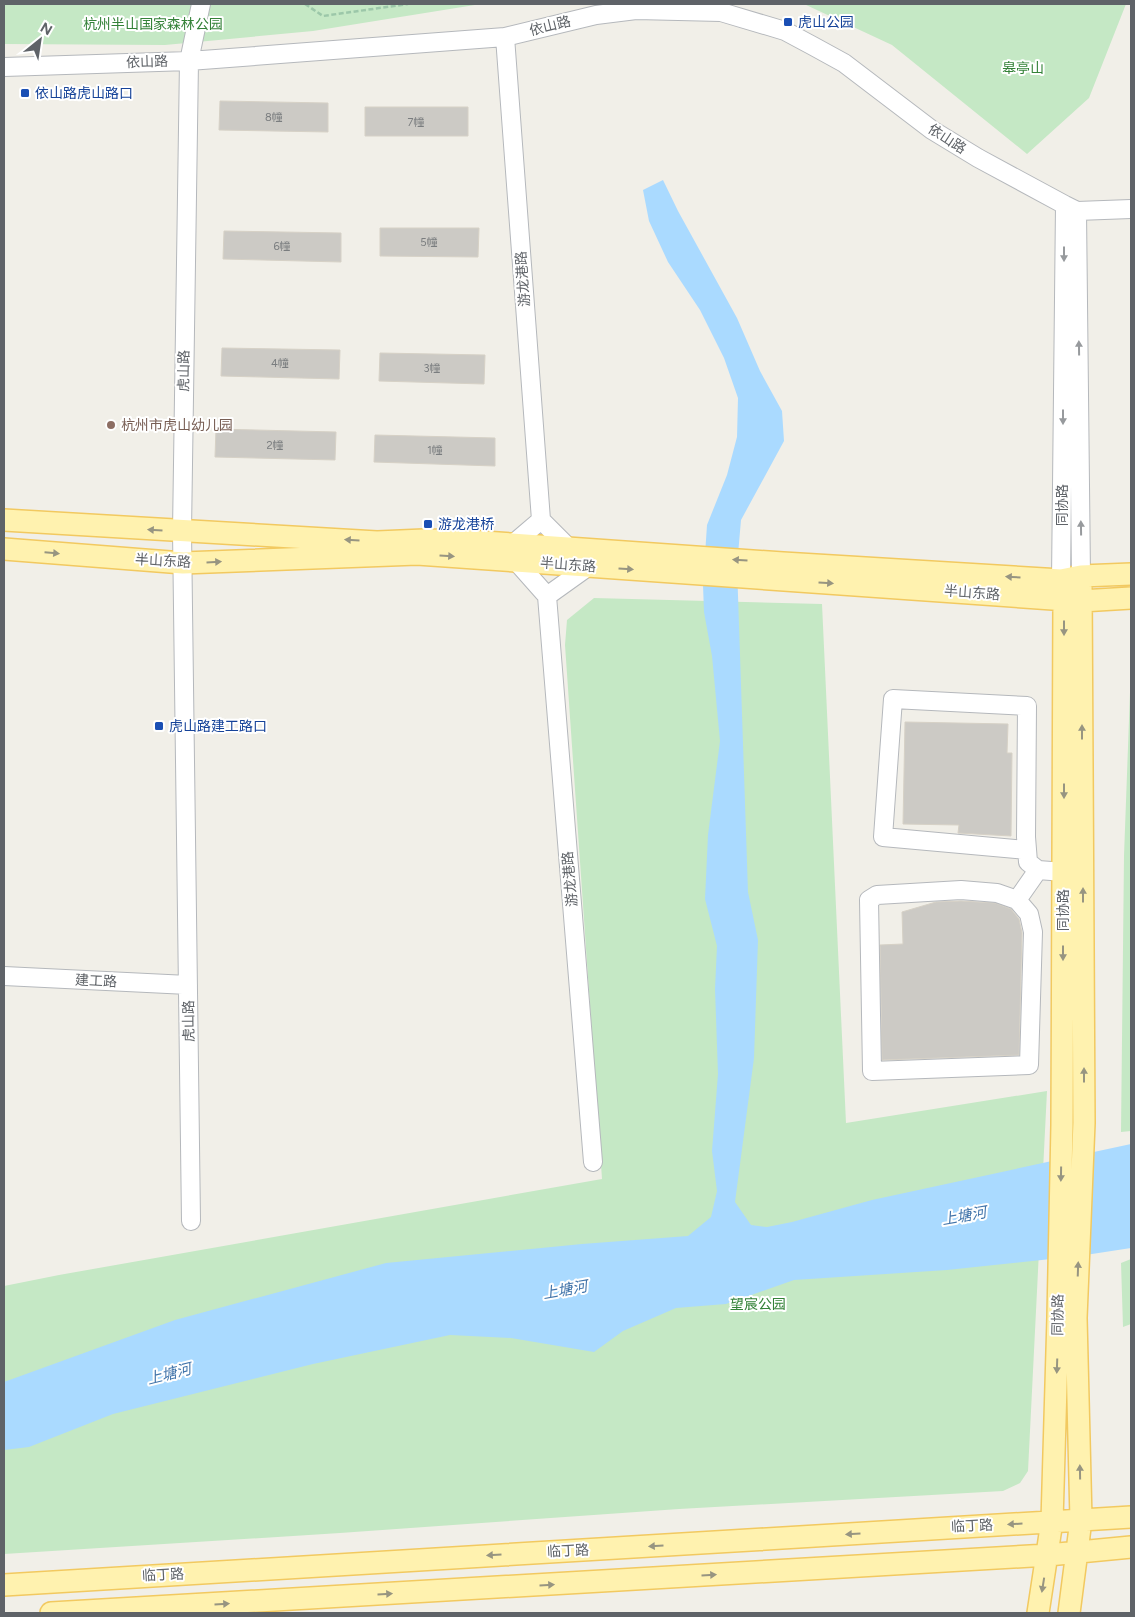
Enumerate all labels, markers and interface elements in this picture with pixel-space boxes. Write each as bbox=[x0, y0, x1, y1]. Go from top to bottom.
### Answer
street label: 依山路 bbox=[528, 13, 572, 39]
place label: 虎山公园 bbox=[798, 14, 854, 31]
north arrow bbox=[15, 15, 65, 65]
park label: 杭州半山国家森林公园 bbox=[83, 16, 223, 33]
marker: 虎山公园 bbox=[782, 16, 794, 28]
text: N bbox=[37, 19, 55, 39]
street label: 依山路 bbox=[126, 53, 168, 71]
park label: 皋亭山 bbox=[1002, 60, 1044, 77]
place label: 依山路虎山路口 bbox=[35, 85, 133, 102]
marker: 依山路虎山路口 bbox=[19, 87, 31, 99]
house number: 8幢 bbox=[265, 111, 283, 124]
house number: 7幢 bbox=[408, 116, 424, 129]
street label: 依山路 bbox=[925, 120, 969, 158]
house number: 5幢 bbox=[420, 236, 438, 249]
house number: 6幢 bbox=[273, 240, 291, 253]
one-way arrow bbox=[1060, 246, 1068, 262]
street label: 游龙港路 bbox=[513, 250, 533, 308]
one-way arrow bbox=[1075, 340, 1083, 356]
street label: 虎山路 bbox=[175, 350, 193, 392]
house number: 4幢 bbox=[271, 357, 289, 370]
house number: 3幢 bbox=[424, 362, 440, 375]
one-way arrow bbox=[1059, 409, 1067, 425]
place label: 杭州市虎山幼儿园 bbox=[121, 417, 233, 434]
marker: 杭州市虎山幼儿园 bbox=[105, 419, 117, 431]
house number: 2幢 bbox=[266, 439, 284, 452]
house number: 1幢 bbox=[427, 444, 443, 457]
street label: 同协路 bbox=[1054, 484, 1071, 526]
place label: 游龙港桥 bbox=[438, 516, 494, 533]
marker: 游龙港桥 bbox=[422, 518, 434, 530]
one-way arrow bbox=[1076, 519, 1084, 535]
one-way arrow bbox=[147, 525, 163, 533]
one-way arrow bbox=[344, 536, 360, 544]
one-way arrow bbox=[45, 549, 61, 557]
street label: 半山东路 bbox=[135, 551, 191, 571]
one-way arrow bbox=[439, 553, 455, 561]
street label: 半山东路 bbox=[539, 555, 597, 575]
one-way arrow bbox=[732, 556, 748, 564]
one-way arrow bbox=[207, 558, 223, 566]
one-way arrow bbox=[618, 565, 634, 573]
one-way arrow bbox=[1004, 573, 1020, 581]
one-way arrow bbox=[818, 580, 834, 588]
street label: 半山东路 bbox=[943, 583, 1001, 603]
one-way arrow bbox=[1060, 621, 1068, 637]
place label: 虎山路建工路口 bbox=[169, 718, 267, 735]
marker: 虎山路建工路口 bbox=[153, 720, 165, 732]
one-way arrow bbox=[1078, 724, 1086, 740]
one-way arrow bbox=[1060, 783, 1068, 799]
street label: 游龙港路 bbox=[559, 850, 581, 908]
one-way arrow bbox=[1079, 886, 1087, 902]
street label: 同协路 bbox=[1055, 889, 1072, 931]
one-way arrow bbox=[1059, 946, 1067, 962]
street label: 建工路 bbox=[75, 971, 117, 991]
street label: 虎山路 bbox=[180, 1000, 198, 1042]
one-way arrow bbox=[1080, 1066, 1088, 1082]
one-way arrow bbox=[1057, 1166, 1065, 1182]
water label: 上塘河 bbox=[940, 1203, 991, 1229]
one-way arrow bbox=[1075, 1261, 1083, 1277]
water label: 上塘河 bbox=[541, 1277, 592, 1303]
street label: 同协路 bbox=[1049, 1294, 1067, 1336]
park label: 望宸公园 bbox=[730, 1296, 786, 1313]
one-way arrow bbox=[1052, 1358, 1060, 1374]
water label: 上塘河 bbox=[145, 1359, 196, 1388]
one-way arrow bbox=[1076, 1463, 1084, 1479]
street label: 临丁路 bbox=[951, 1516, 993, 1536]
one-way arrow bbox=[1007, 1520, 1023, 1528]
one-way arrow bbox=[845, 1530, 861, 1538]
street label: 临丁路 bbox=[547, 1541, 589, 1561]
one-way arrow bbox=[648, 1542, 664, 1550]
one-way arrow bbox=[485, 1552, 501, 1560]
street label: 临丁路 bbox=[142, 1565, 184, 1585]
one-way arrow bbox=[701, 1570, 717, 1578]
one-way arrow bbox=[1038, 1577, 1046, 1593]
one-way arrow bbox=[539, 1580, 555, 1588]
one-way arrow bbox=[377, 1590, 393, 1598]
one-way arrow bbox=[215, 1599, 231, 1607]

